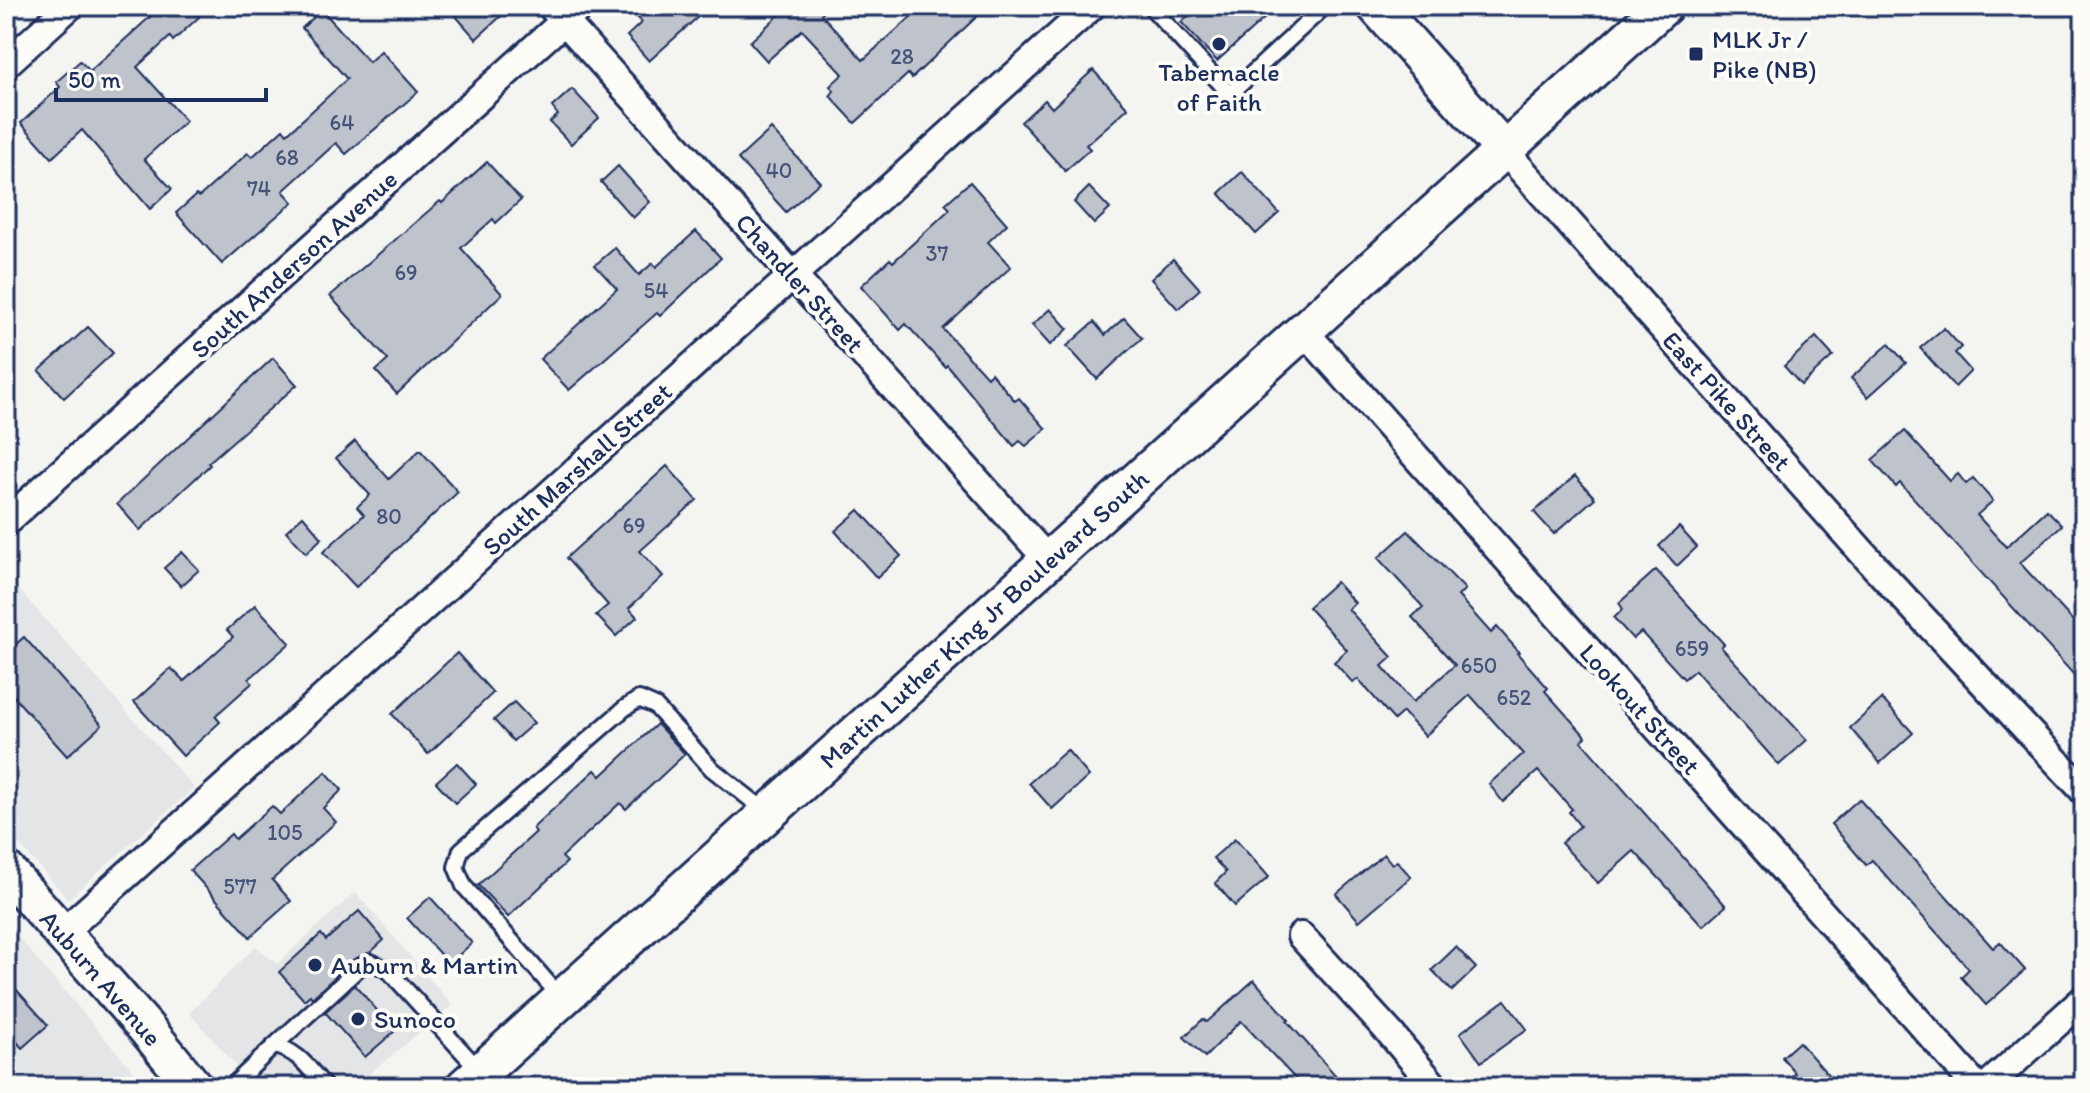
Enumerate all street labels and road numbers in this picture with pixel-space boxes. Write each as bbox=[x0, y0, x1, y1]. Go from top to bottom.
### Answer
street label: South Anderson Avenue bbox=[184, 163, 404, 365]
street label: Chandler Street bbox=[729, 207, 871, 360]
street label: East Pike Street bbox=[1656, 324, 1798, 478]
street label: South Marshall Street bbox=[476, 375, 679, 563]
street label: Martin Luther King Jr Boulevard South bbox=[813, 462, 1155, 775]
street label: Lookout Street bbox=[1573, 637, 1707, 781]
street label: Auburn Avenue bbox=[33, 903, 169, 1053]

